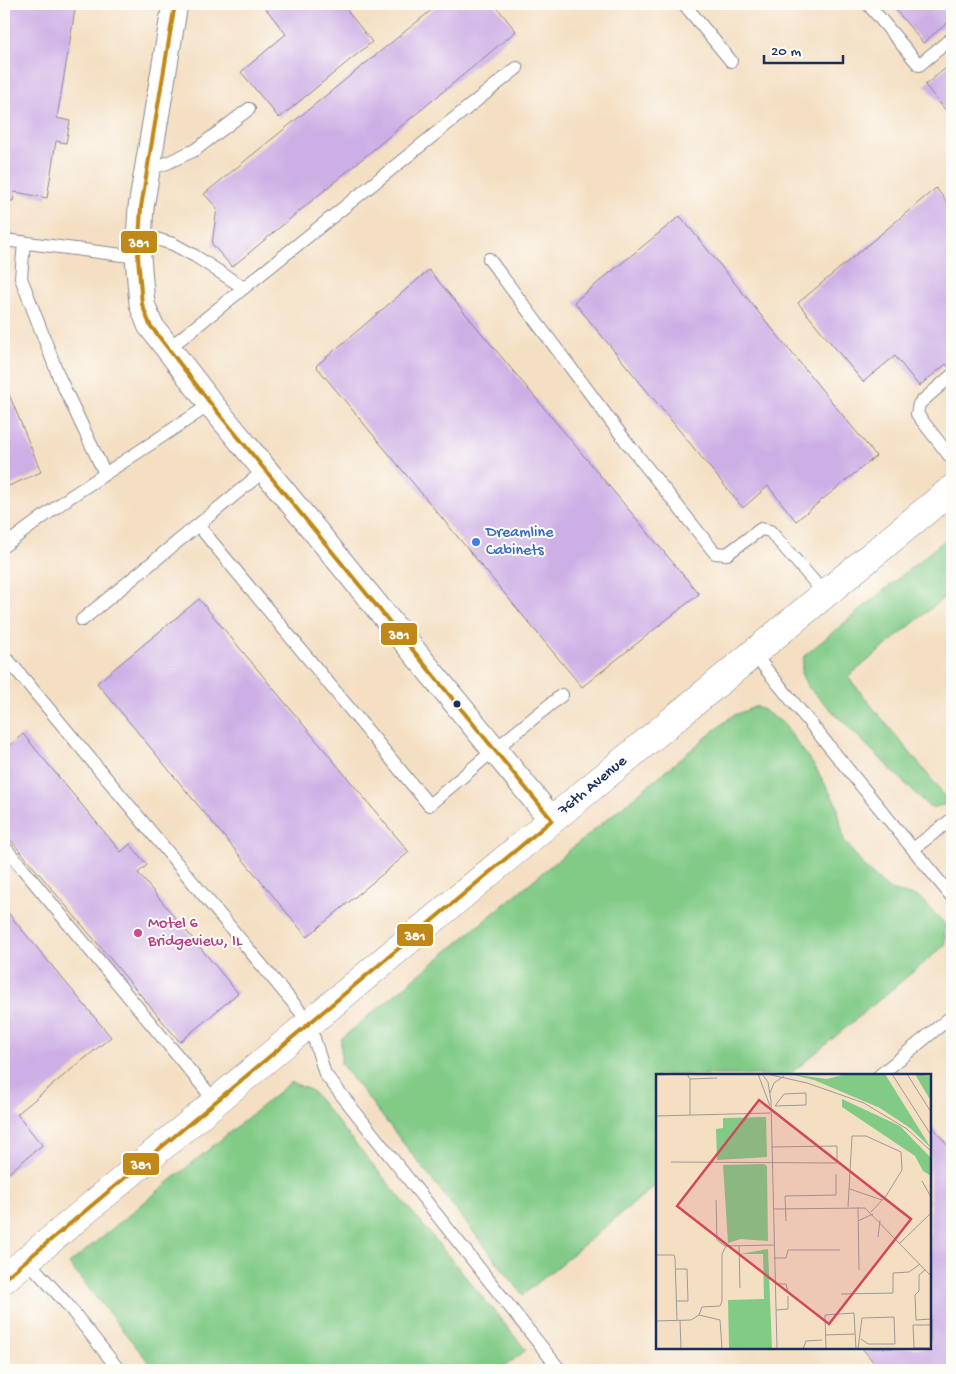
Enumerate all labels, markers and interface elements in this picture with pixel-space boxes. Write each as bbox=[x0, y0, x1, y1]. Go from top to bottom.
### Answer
scale bar bbox=[764, 32, 842, 64]
text: 20 m bbox=[771, 43, 801, 61]
line badge: 381 bbox=[120, 230, 158, 254]
text: 381 bbox=[128, 236, 150, 253]
place label: Dreamline Cabinets bbox=[485, 524, 554, 561]
marker: Dreamline Cabinets bbox=[470, 536, 482, 548]
line badge: 381 bbox=[380, 622, 418, 646]
text: 381 bbox=[388, 628, 410, 645]
unlabelled marker bbox=[452, 699, 462, 709]
street label: 76th Avenue bbox=[554, 752, 632, 821]
place label: Motel 6 Bridgeview, IL bbox=[147, 915, 243, 952]
line badge: 381 bbox=[396, 923, 434, 947]
marker: Motel 6 Bridgeview, IL bbox=[132, 927, 144, 939]
text: 381 bbox=[404, 929, 426, 946]
inset map bbox=[656, 1074, 931, 1349]
line badge: 381 bbox=[122, 1152, 160, 1176]
text: 381 bbox=[130, 1158, 152, 1175]

